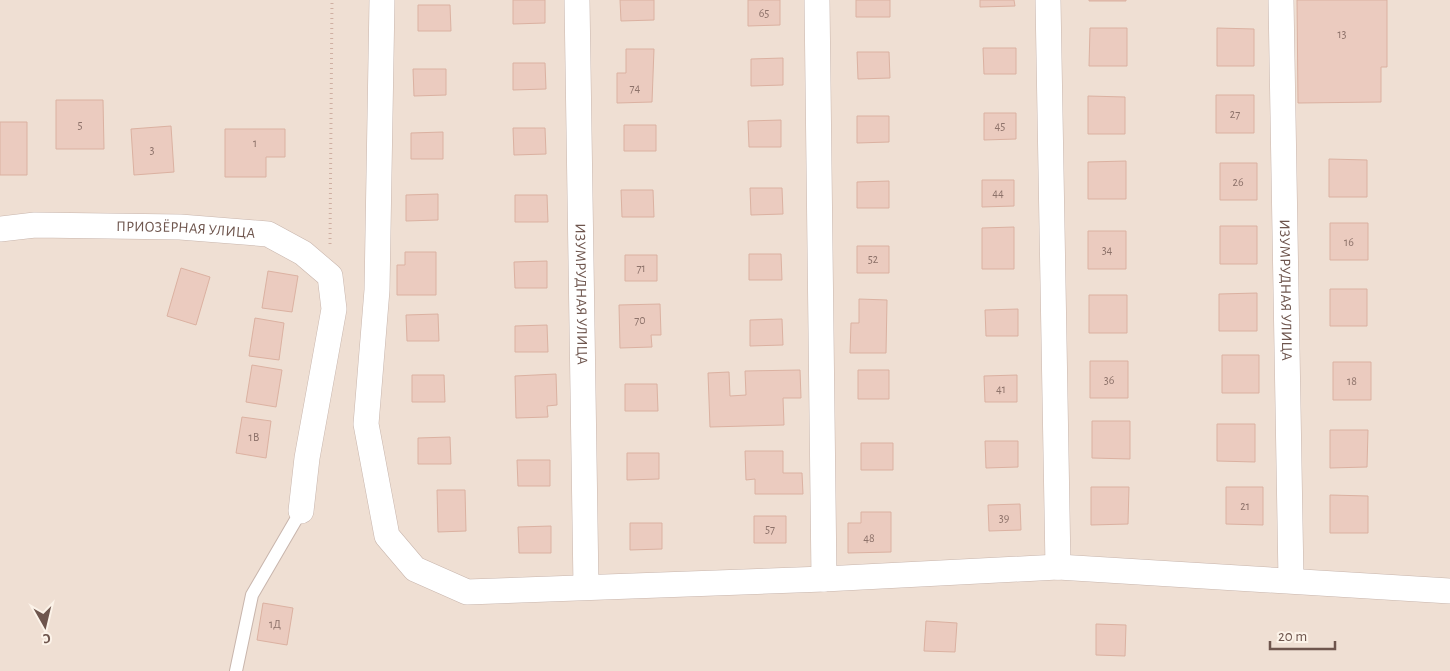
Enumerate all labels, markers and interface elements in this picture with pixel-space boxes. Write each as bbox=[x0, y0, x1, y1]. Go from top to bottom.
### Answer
house number: 65 bbox=[759, 7, 769, 19]
house number: 13 bbox=[1337, 28, 1347, 40]
house number: 74 bbox=[630, 82, 641, 94]
house number: 27 bbox=[1230, 108, 1240, 120]
house number: 5 bbox=[77, 119, 83, 131]
house number: 45 bbox=[995, 120, 1005, 132]
house number: 1 bbox=[253, 137, 257, 149]
house number: 3 bbox=[150, 144, 155, 156]
house number: 26 bbox=[1232, 176, 1244, 188]
house number: 44 bbox=[992, 187, 1004, 199]
street label: ПРИОЗЁРНАЯ УЛИЦА bbox=[116, 218, 256, 240]
street label: ИЗУМРУДНАЯ УЛИЦА bbox=[1277, 219, 1295, 361]
street label: ИЗУМРУДНАЯ УЛИЦА bbox=[573, 223, 590, 365]
house number: 16 bbox=[1344, 236, 1354, 248]
house number: 34 bbox=[1102, 244, 1113, 256]
house number: 52 bbox=[868, 253, 879, 265]
house number: 71 bbox=[636, 262, 646, 274]
house number: 70 bbox=[634, 314, 646, 326]
house number: 36 bbox=[1104, 374, 1115, 386]
house number: 18 bbox=[1347, 375, 1357, 387]
house number: 41 bbox=[996, 383, 1006, 395]
house number: 1В bbox=[249, 431, 260, 443]
house number: 21 bbox=[1240, 500, 1250, 512]
house number: 39 bbox=[999, 512, 1010, 524]
house number: 57 bbox=[765, 523, 775, 535]
house number: 48 bbox=[863, 532, 875, 544]
north arrow bbox=[20, 601, 70, 651]
house number: 1Д bbox=[269, 618, 281, 630]
scale bar bbox=[1270, 618, 1335, 650]
text: 20 m bbox=[1278, 629, 1307, 644]
text: С bbox=[42, 630, 51, 645]

